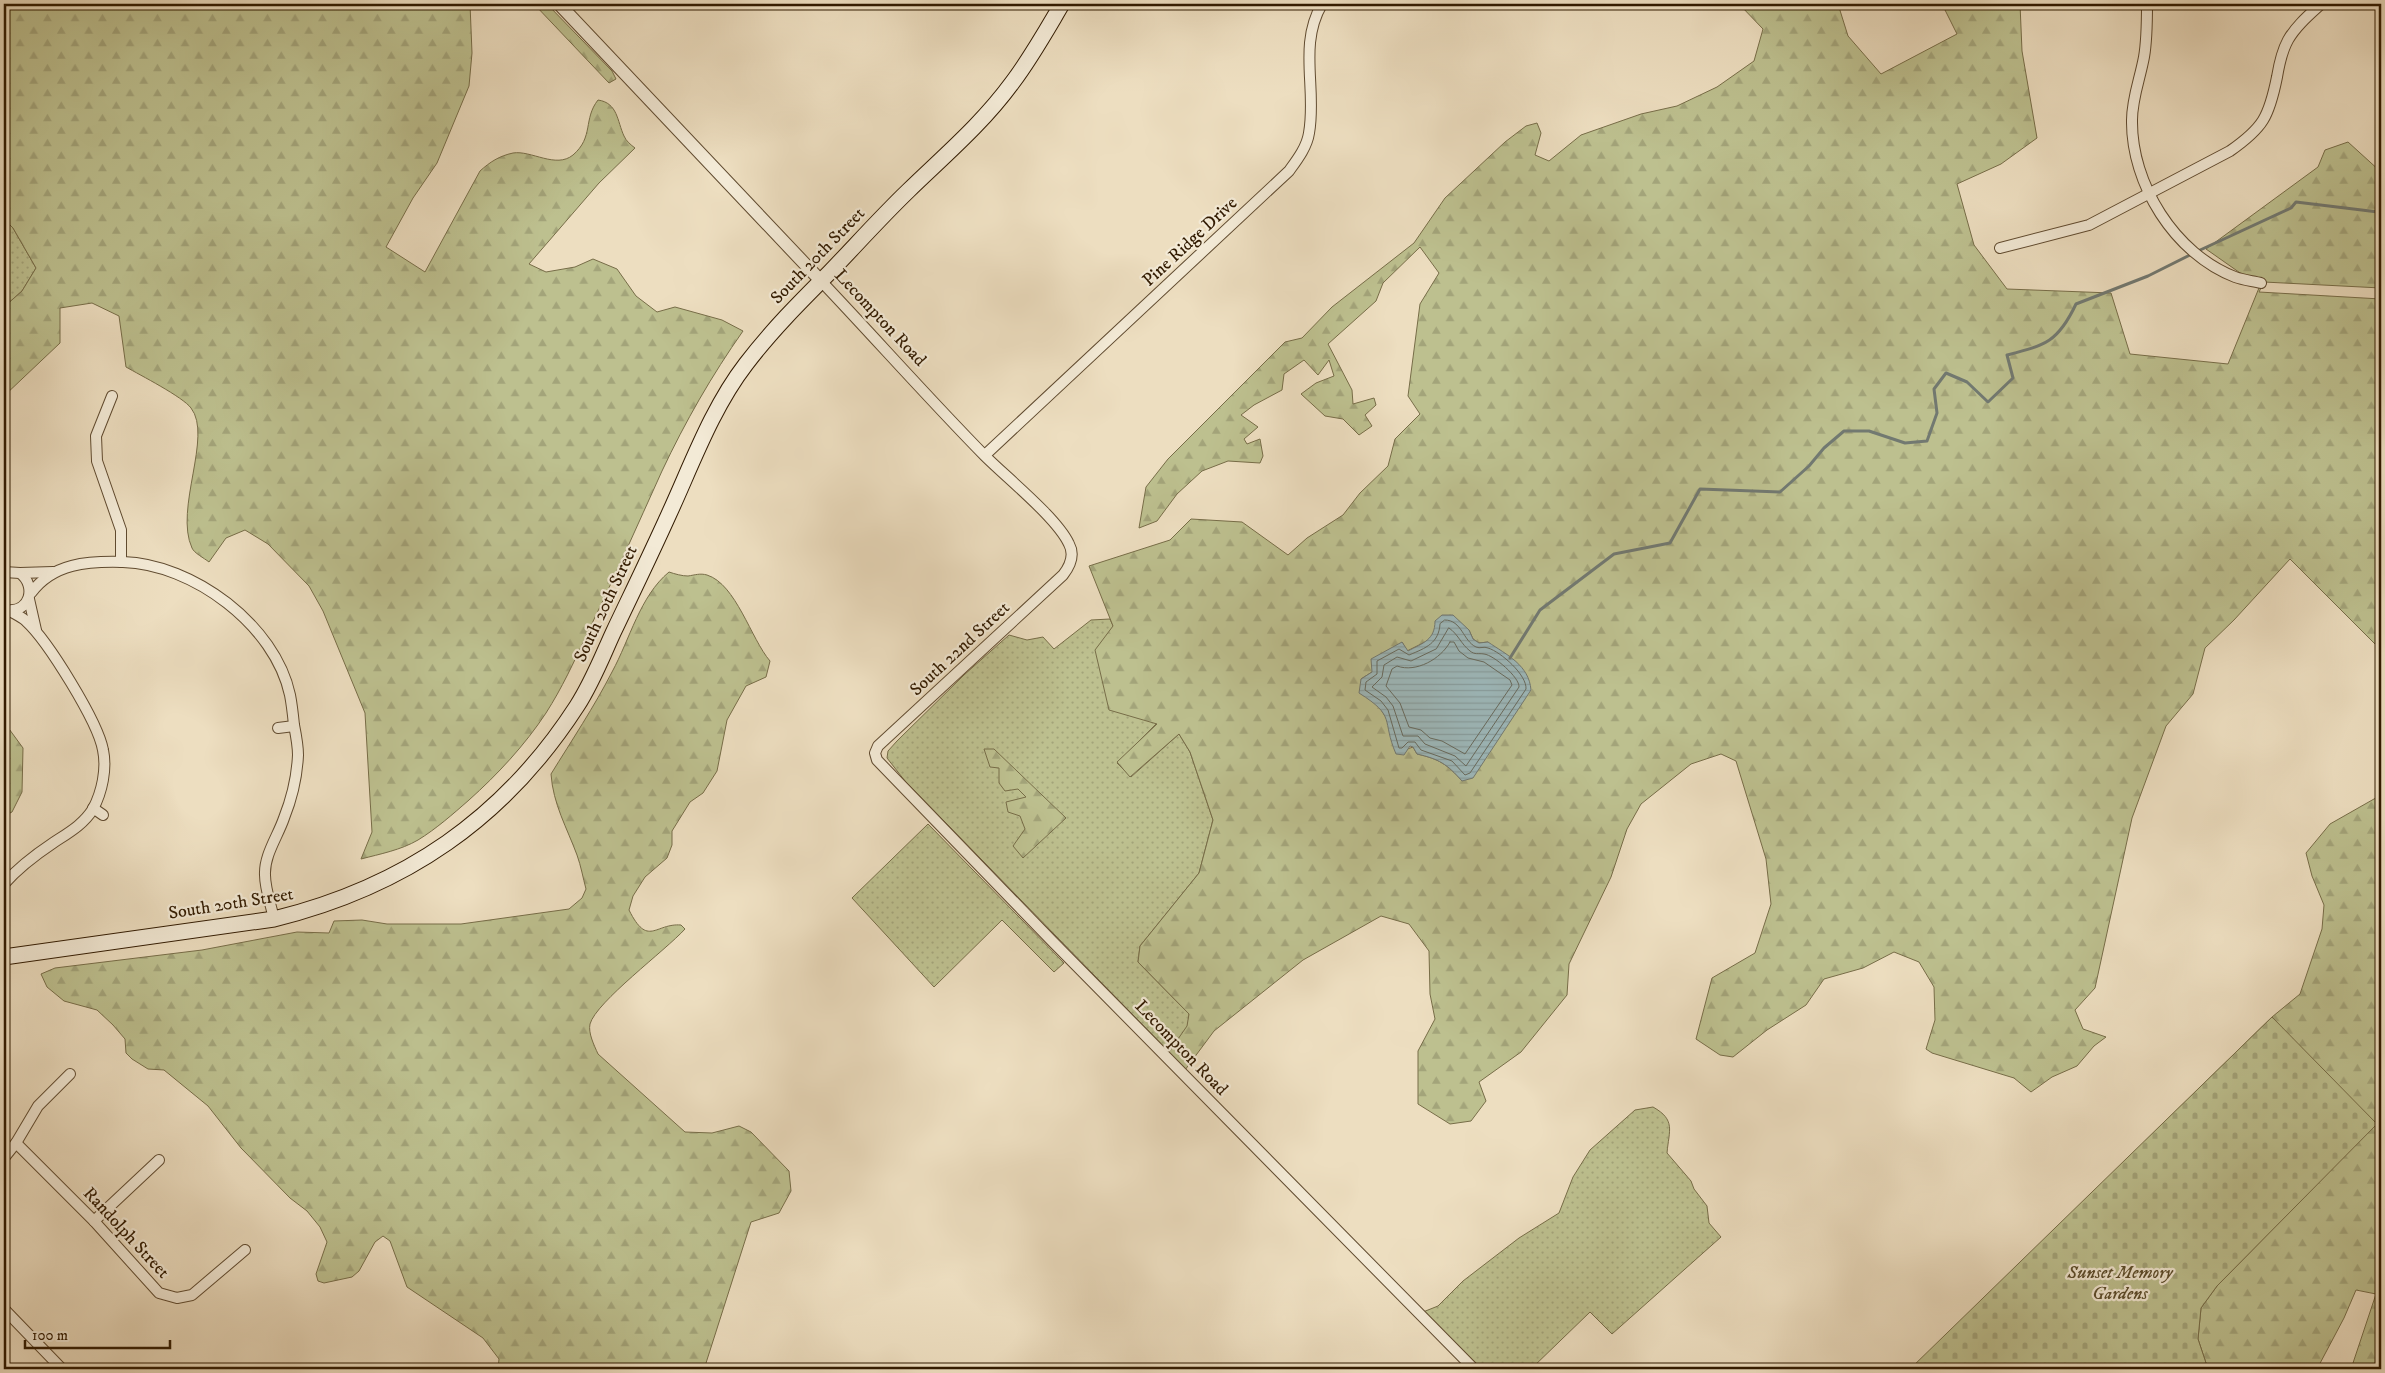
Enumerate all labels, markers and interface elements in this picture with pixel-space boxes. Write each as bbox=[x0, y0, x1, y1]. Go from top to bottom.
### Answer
street label: Pine Ridge Drive bbox=[1138, 193, 1242, 291]
street label: South 20th Street bbox=[766, 203, 870, 309]
street label: Lecompton Road bbox=[829, 265, 931, 371]
street label: South 20th Street bbox=[569, 542, 643, 666]
street label: South 22nd Street bbox=[906, 597, 1015, 701]
street label: South 20th Street bbox=[167, 883, 295, 925]
street label: Lecompton Road bbox=[1130, 996, 1232, 1100]
street label: Randolph Street bbox=[78, 1183, 174, 1283]
park label: Sunset Memory Gardens bbox=[2066, 1262, 2174, 1305]
scale bar bbox=[25, 1318, 170, 1350]
text: 100 m bbox=[32, 1326, 68, 1345]

